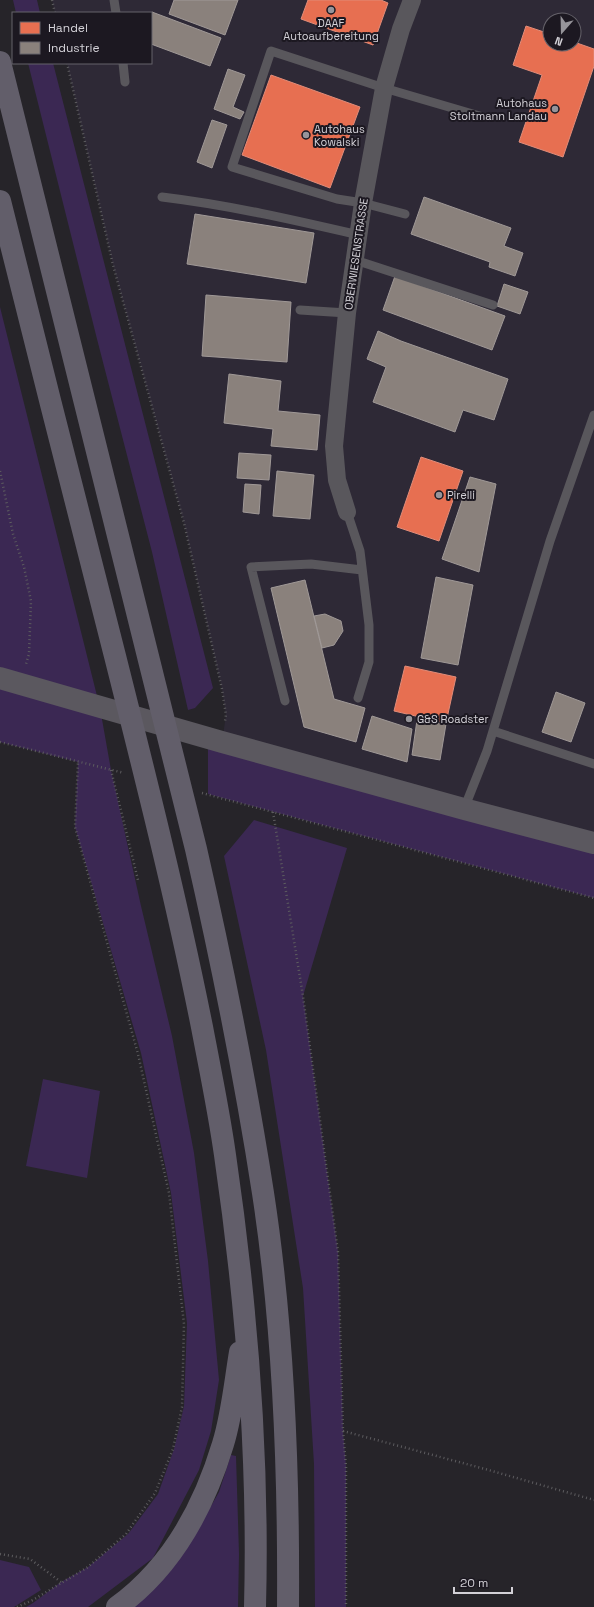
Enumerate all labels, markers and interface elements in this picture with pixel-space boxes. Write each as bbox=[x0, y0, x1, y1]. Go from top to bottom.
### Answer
marker: DAAF Autoaufbereitung bbox=[326, 5, 336, 15]
legend bbox=[12, 12, 152, 64]
north arrow bbox=[542, 12, 582, 52]
place label: DAAF Autoaufbereitung bbox=[283, 16, 379, 43]
text: Handel bbox=[48, 20, 88, 36]
text: N bbox=[553, 34, 564, 49]
text: Industrie bbox=[48, 40, 100, 56]
place label: Autohaus Stoltmann Landau bbox=[450, 96, 547, 123]
marker: Autohaus Stoltmann Landau bbox=[550, 104, 560, 114]
place label: Autohaus Kowalski bbox=[314, 122, 365, 149]
marker: Autohaus Kowalski bbox=[301, 130, 311, 140]
street label: OBERWIESENSTRASSE bbox=[341, 197, 371, 311]
place label: Pirelli bbox=[447, 488, 475, 502]
marker: Pirelli bbox=[434, 490, 444, 500]
place label: G&S Roadster bbox=[417, 712, 489, 726]
marker: G&S Roadster bbox=[404, 714, 414, 724]
scale bar bbox=[454, 1569, 512, 1595]
text: 20 m bbox=[460, 1575, 488, 1591]

